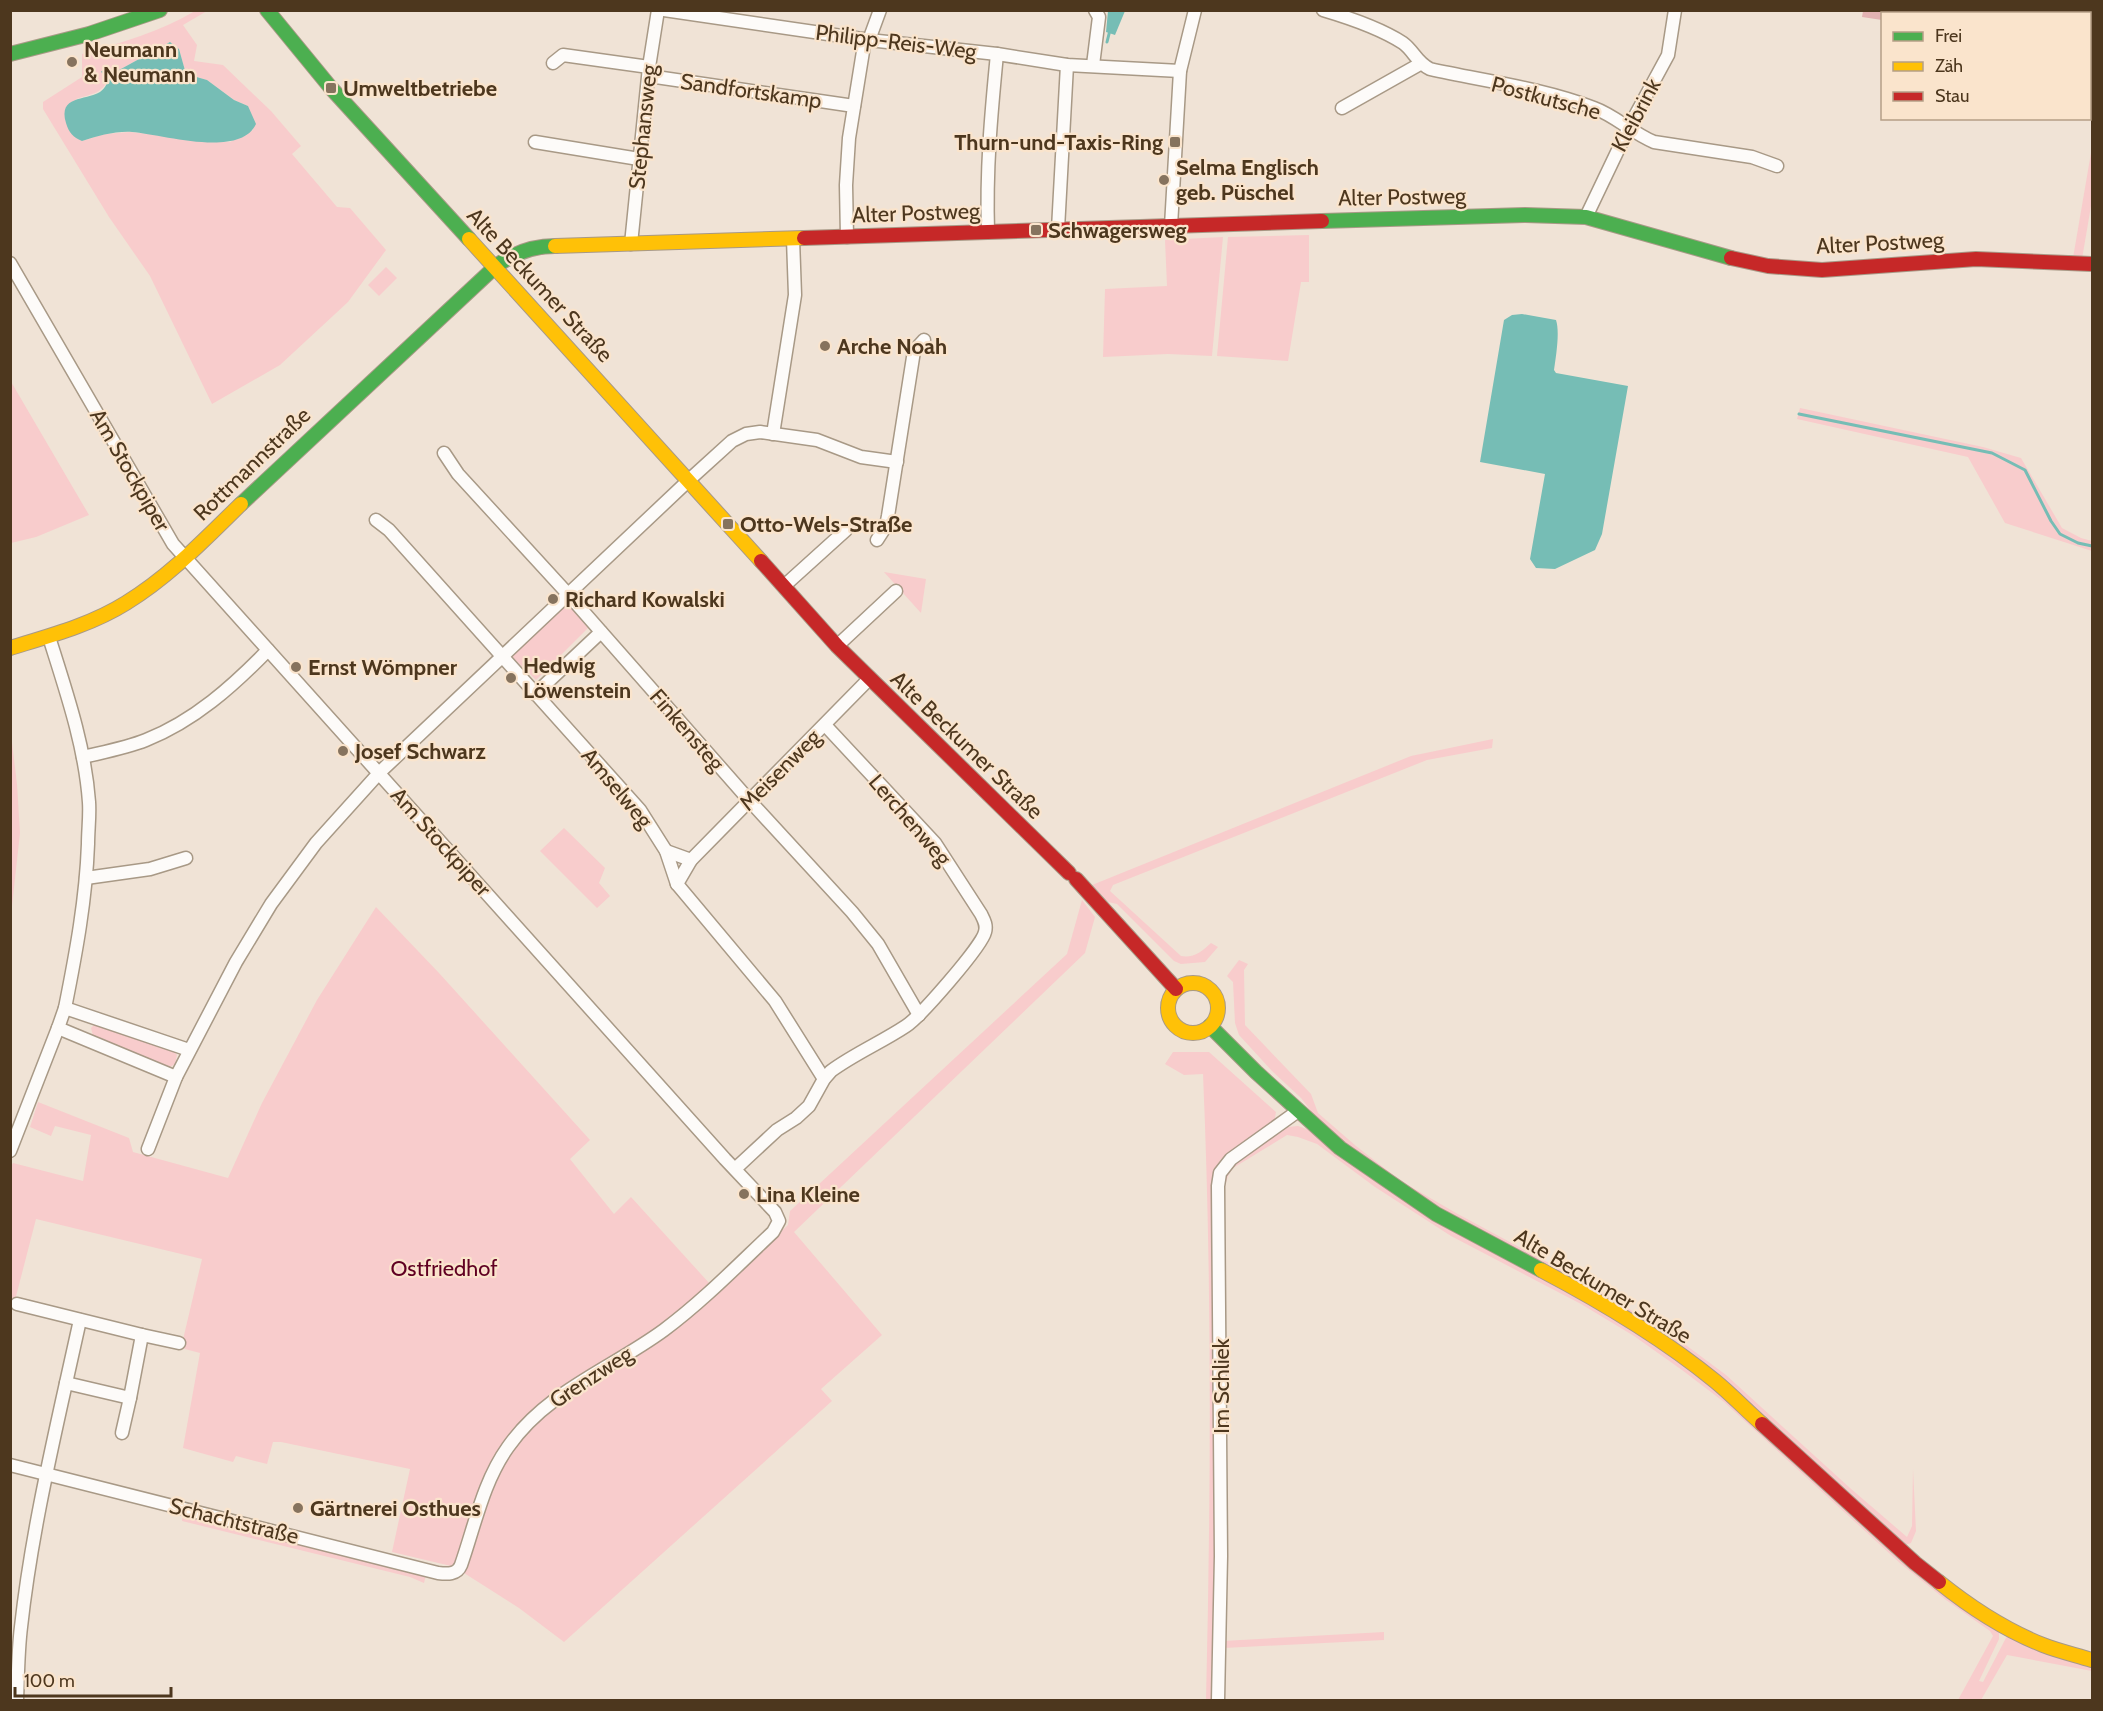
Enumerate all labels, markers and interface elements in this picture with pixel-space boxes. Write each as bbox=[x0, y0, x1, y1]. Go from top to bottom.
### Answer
legend bbox=[1881, 12, 2091, 120]
street label: Philipp-Reis-Weg bbox=[814, 19, 979, 65]
text: Frei bbox=[1935, 25, 1962, 47]
place label: Neumann & Neumann bbox=[84, 36, 196, 88]
marker: Neumann & Neumann bbox=[65, 55, 79, 69]
text: Zäh bbox=[1935, 55, 1963, 77]
street label: Stephansweg bbox=[623, 62, 663, 191]
street label: Sandfortskamp bbox=[679, 68, 823, 114]
street label: Postkutsche bbox=[1488, 70, 1604, 126]
street label: Kleibrink bbox=[1605, 73, 1667, 156]
place label: Umweltbetriebe bbox=[343, 75, 497, 102]
marker: Umweltbetriebe bbox=[324, 81, 338, 95]
text: Stau bbox=[1935, 85, 1969, 107]
place label: Thurn-und-Taxis-Ring bbox=[954, 129, 1163, 156]
marker: Thurn-und-Taxis-Ring bbox=[1168, 135, 1182, 149]
place label: Selma Englisch geb. Püschel bbox=[1176, 154, 1319, 206]
marker: Selma Englisch geb. Püschel bbox=[1157, 173, 1171, 187]
street label: Alter Postweg bbox=[1338, 182, 1467, 212]
street label: Alter Postweg bbox=[852, 197, 981, 229]
street label: Alte Beckumer Straße bbox=[461, 202, 619, 368]
place label: Schwagersweg bbox=[1048, 217, 1187, 244]
marker: Schwagersweg bbox=[1029, 223, 1043, 237]
street label: Alter Postweg bbox=[1815, 226, 1946, 260]
place label: Arche Noah bbox=[837, 333, 947, 360]
marker: Arche Noah bbox=[818, 339, 832, 353]
street label: Rottmannstraße bbox=[188, 402, 316, 526]
street label: Am Stockpiper bbox=[84, 404, 176, 536]
place label: Otto-Wels-Straße bbox=[740, 511, 912, 538]
marker: Otto-Wels-Straße bbox=[721, 517, 735, 531]
place label: Richard Kowalski bbox=[565, 586, 725, 613]
marker: Richard Kowalski bbox=[546, 592, 560, 606]
place label: Hedwig Löwenstein bbox=[523, 652, 631, 704]
place label: Ernst Wömpner bbox=[308, 654, 458, 681]
marker: Ernst Wömpner bbox=[289, 660, 303, 674]
street label: Alte Beckumer Straße bbox=[885, 665, 1049, 825]
marker: Hedwig Löwenstein bbox=[504, 671, 518, 685]
street label: Finkensteg bbox=[644, 683, 731, 777]
street label: Meisenweg bbox=[734, 723, 827, 816]
place label: Josef Schwarz bbox=[354, 738, 486, 765]
street label: Amselweg bbox=[576, 742, 659, 834]
marker: Josef Schwarz bbox=[336, 744, 350, 758]
street label: Lerchenweg bbox=[863, 769, 958, 872]
street label: Am Stockpiper bbox=[385, 782, 497, 902]
place label: Lina Kleine bbox=[756, 1181, 860, 1208]
marker: Lina Kleine bbox=[737, 1187, 751, 1201]
street label: Alte Beckumer Straße bbox=[1510, 1223, 1696, 1349]
park label: Ostfriedhof bbox=[391, 1255, 497, 1282]
street label: Im Schliek bbox=[1208, 1338, 1235, 1434]
street label: Grenzweg bbox=[545, 1340, 638, 1414]
street label: Schachtstraße bbox=[167, 1492, 301, 1550]
place label: Gärtnerei Osthues bbox=[310, 1495, 481, 1522]
marker: Gärtnerei Osthues bbox=[291, 1501, 305, 1515]
scale bar bbox=[15, 1660, 171, 1698]
text: 100 m bbox=[24, 1670, 75, 1692]

